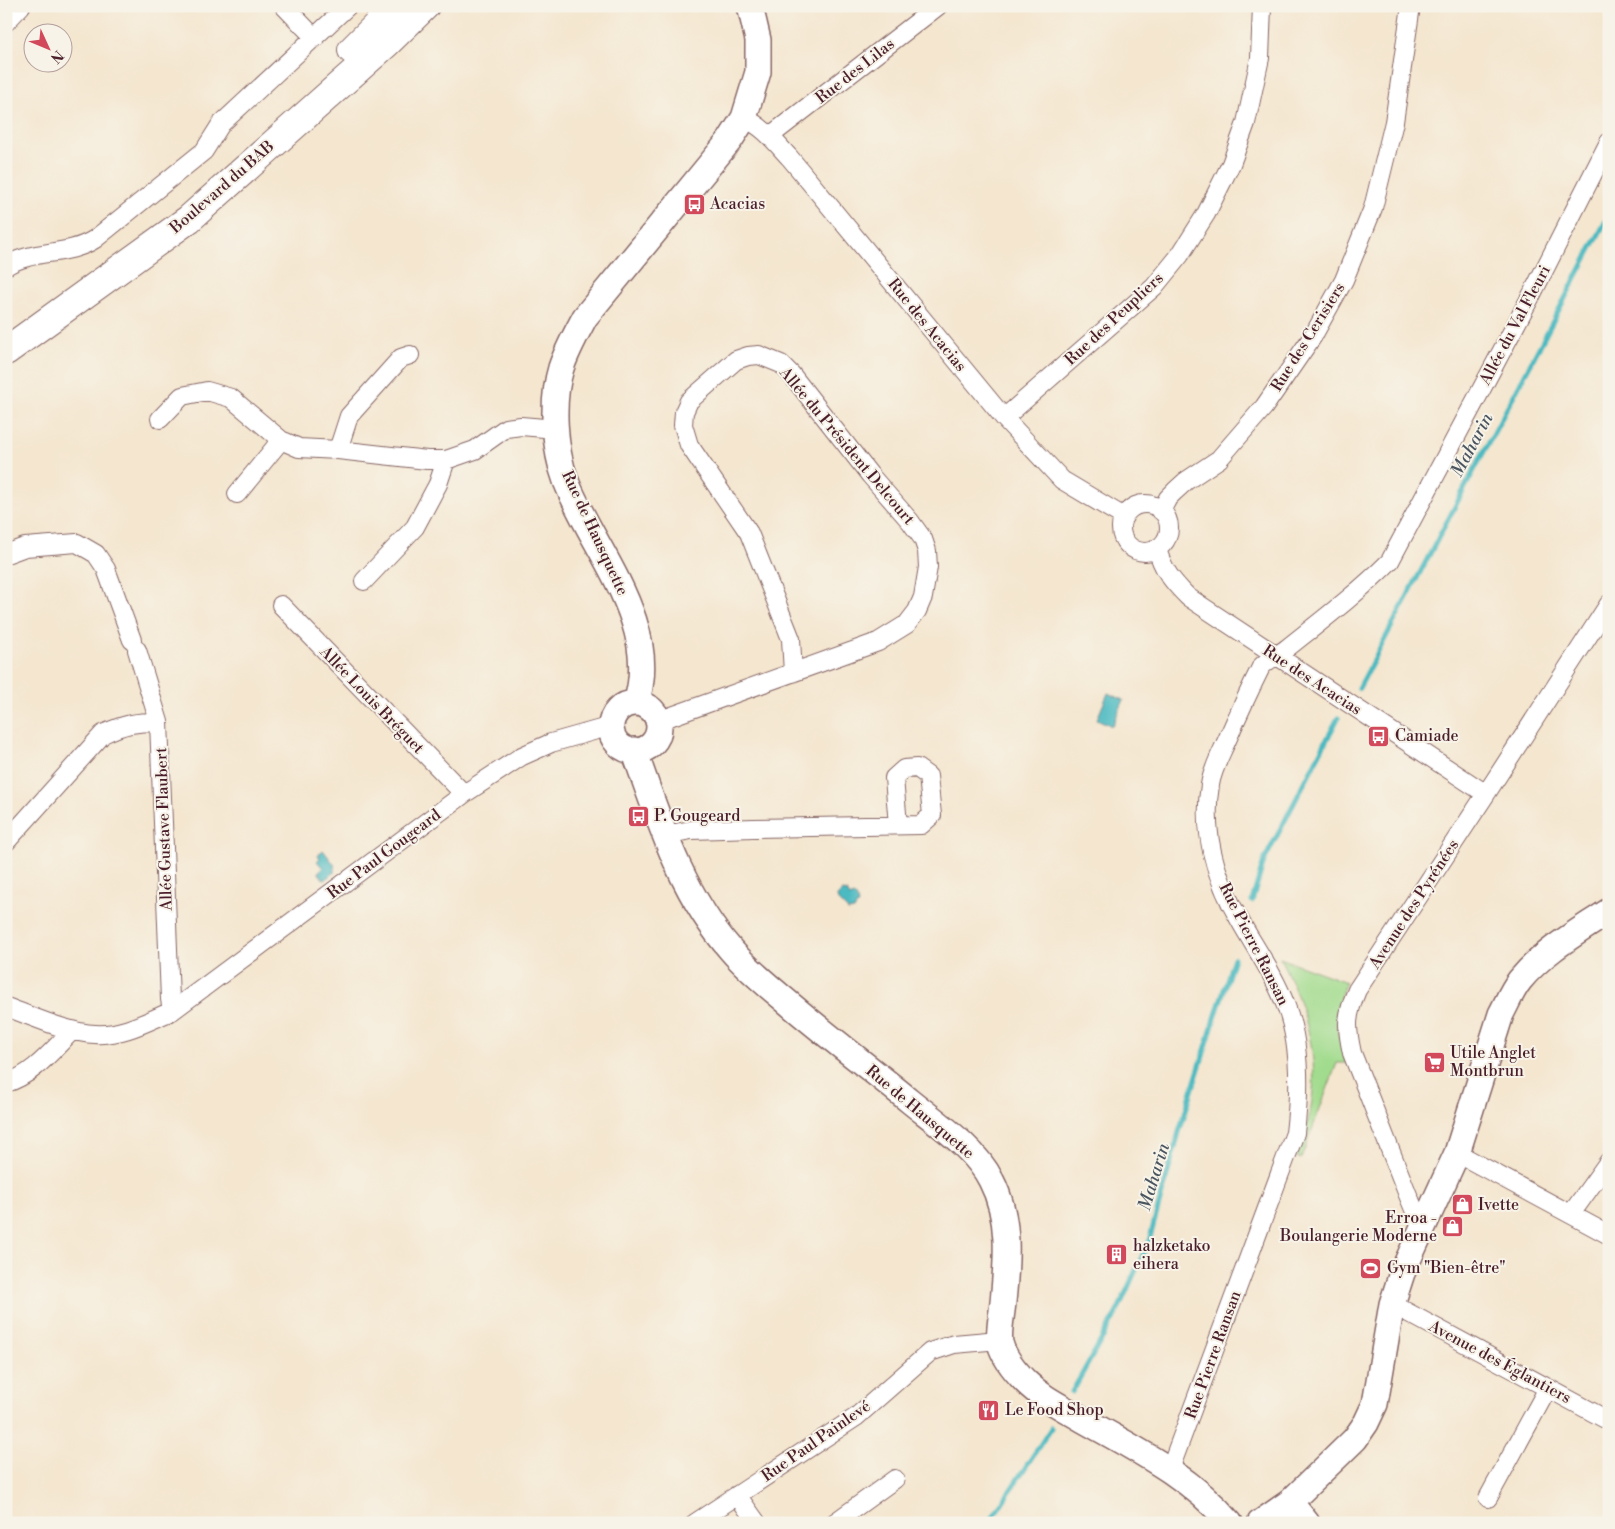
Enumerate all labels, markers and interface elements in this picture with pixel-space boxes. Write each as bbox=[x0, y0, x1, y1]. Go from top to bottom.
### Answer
north arrow bbox=[22, 22, 72, 72]
street label: Rue des Lilas bbox=[812, 34, 898, 108]
text: N bbox=[46, 46, 67, 67]
street label: Boulevard du BAB bbox=[165, 136, 278, 238]
bus stop icon: Acacias bbox=[682, 192, 706, 216]
place label: Acacias bbox=[709, 194, 765, 214]
street label: Allée du Val Fleuri bbox=[1475, 262, 1555, 389]
street label: Rue des Peupliers bbox=[1061, 268, 1167, 370]
street label: Rue des Acacias bbox=[883, 274, 971, 376]
street label: Rue des Cerisiers bbox=[1266, 279, 1350, 395]
street label: Allée du Président Delcourt bbox=[775, 362, 919, 529]
water label: Maharin bbox=[1446, 408, 1499, 481]
street label: Rue de Hausquette bbox=[557, 467, 633, 599]
street label: Allée Louis Bréguet bbox=[315, 641, 429, 758]
street label: Rue des Acacias bbox=[1259, 641, 1365, 719]
bus stop icon: Camiade bbox=[1367, 724, 1391, 748]
place label: Camiade bbox=[1395, 726, 1459, 746]
street label: Allée Gustave Flaubert bbox=[151, 747, 177, 912]
bus stop icon: P. Gougeard bbox=[626, 804, 650, 828]
street label: Rue Paul Gougeard bbox=[323, 805, 445, 903]
place label: P. Gougeard bbox=[654, 806, 740, 826]
street label: Avenue des Pyrénées bbox=[1364, 836, 1463, 973]
street label: Rue Pierre Ransan bbox=[1214, 879, 1294, 1009]
place label: Utile Anglet Montbrun bbox=[1450, 1043, 1536, 1081]
supermarket icon: Utile Anglet Montbrun bbox=[1422, 1050, 1446, 1074]
street label: Rue de Hausquette bbox=[862, 1061, 978, 1163]
water label: Maharin bbox=[1133, 1140, 1175, 1214]
shop icon: Ivette bbox=[1450, 1193, 1474, 1217]
place label: Ivette bbox=[1478, 1195, 1519, 1215]
place label: Erroa - Boulangerie Moderne bbox=[1279, 1208, 1437, 1246]
shop icon: Erroa - Boulangerie Moderne bbox=[1441, 1215, 1465, 1239]
place label: halzketako eihera bbox=[1133, 1236, 1211, 1274]
building icon: halzketako eihera bbox=[1105, 1243, 1129, 1267]
sports icon: Gym "Bien-être" bbox=[1359, 1256, 1383, 1280]
place label: Gym "Bien-être" bbox=[1387, 1258, 1506, 1278]
street label: Rue Pierre Ransan bbox=[1181, 1288, 1246, 1422]
street label: Avenue des Églantiers bbox=[1425, 1314, 1575, 1408]
street label: Rue Paul Painlevé bbox=[758, 1396, 874, 1486]
restaurant icon: Le Food Shop bbox=[977, 1398, 1001, 1422]
place label: Le Food Shop bbox=[1005, 1400, 1104, 1420]

